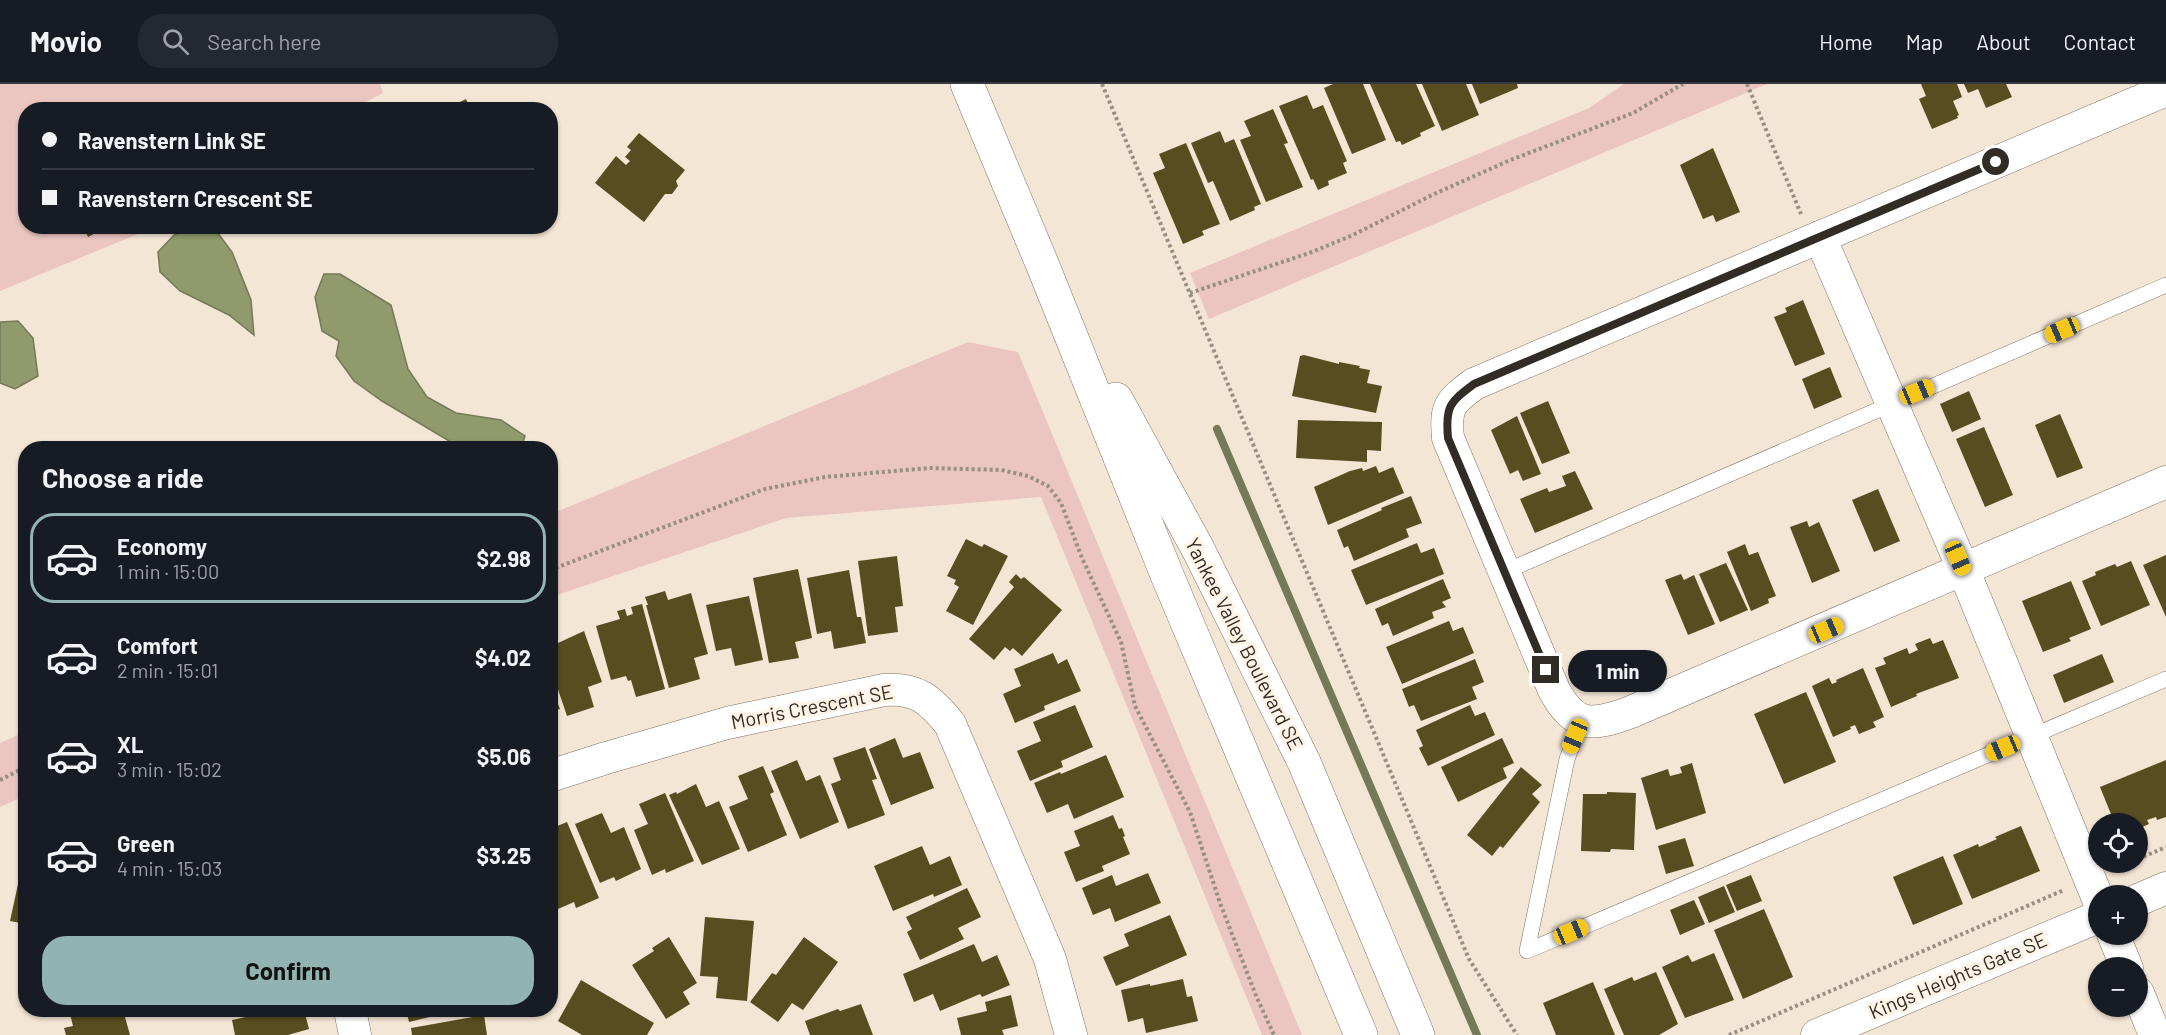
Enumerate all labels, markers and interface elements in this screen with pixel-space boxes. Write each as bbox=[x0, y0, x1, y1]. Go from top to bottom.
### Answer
search box bbox=[138, 14, 558, 68]
text: Movio bbox=[30, 24, 102, 58]
icon: search bbox=[159, 25, 192, 58]
text: Search here bbox=[207, 28, 322, 54]
text: Home bbox=[1819, 29, 1873, 54]
text: Map bbox=[1906, 29, 1943, 54]
text: About bbox=[1976, 29, 2031, 54]
text: Contact bbox=[2064, 29, 2136, 54]
text: Ravenstern Link SE bbox=[78, 127, 266, 153]
route start bbox=[1982, 148, 2009, 175]
text: Ravenstern Crescent SE bbox=[78, 185, 313, 211]
car bbox=[2042, 315, 2082, 345]
car bbox=[1897, 377, 1937, 407]
text: Choose a ride bbox=[42, 461, 204, 493]
icon: car bbox=[45, 531, 99, 585]
text: Economy bbox=[117, 533, 207, 559]
street label: Yankee Valley Boulevard SE bbox=[1181, 534, 1309, 754]
car bbox=[1942, 538, 1974, 578]
text: $2.98 bbox=[477, 545, 531, 571]
text: 1 min · 15:00 bbox=[117, 559, 219, 583]
car bbox=[1806, 615, 1846, 645]
icon: car bbox=[45, 630, 99, 684]
text: Comfort bbox=[117, 632, 198, 658]
text: $4.02 bbox=[475, 644, 531, 670]
callout: 1 min bbox=[1567, 649, 1666, 691]
route end bbox=[1532, 656, 1559, 683]
text: 2 min · 15:01 bbox=[117, 658, 218, 682]
text: 1 min bbox=[1596, 659, 1639, 683]
street label: Morris Crescent SE bbox=[729, 679, 895, 734]
car bbox=[1560, 716, 1590, 756]
icon: car bbox=[45, 729, 99, 783]
text: XL bbox=[117, 731, 143, 757]
car bbox=[1983, 733, 2023, 763]
text: $5.06 bbox=[477, 743, 531, 769]
text: 3 min · 15:02 bbox=[117, 757, 222, 781]
map controls bbox=[2088, 813, 2148, 1017]
button: locate bbox=[2088, 813, 2148, 873]
icon: car bbox=[45, 828, 99, 882]
text: Green bbox=[117, 830, 175, 856]
text: $3.25 bbox=[476, 842, 531, 868]
text: 4 min · 15:03 bbox=[117, 856, 222, 880]
button: + bbox=[2088, 885, 2148, 945]
car bbox=[1551, 917, 1591, 947]
street label: Kings Heights Gate SE bbox=[1865, 927, 2050, 1023]
button: Confirm bbox=[42, 936, 534, 1005]
button: − bbox=[2088, 957, 2148, 1017]

